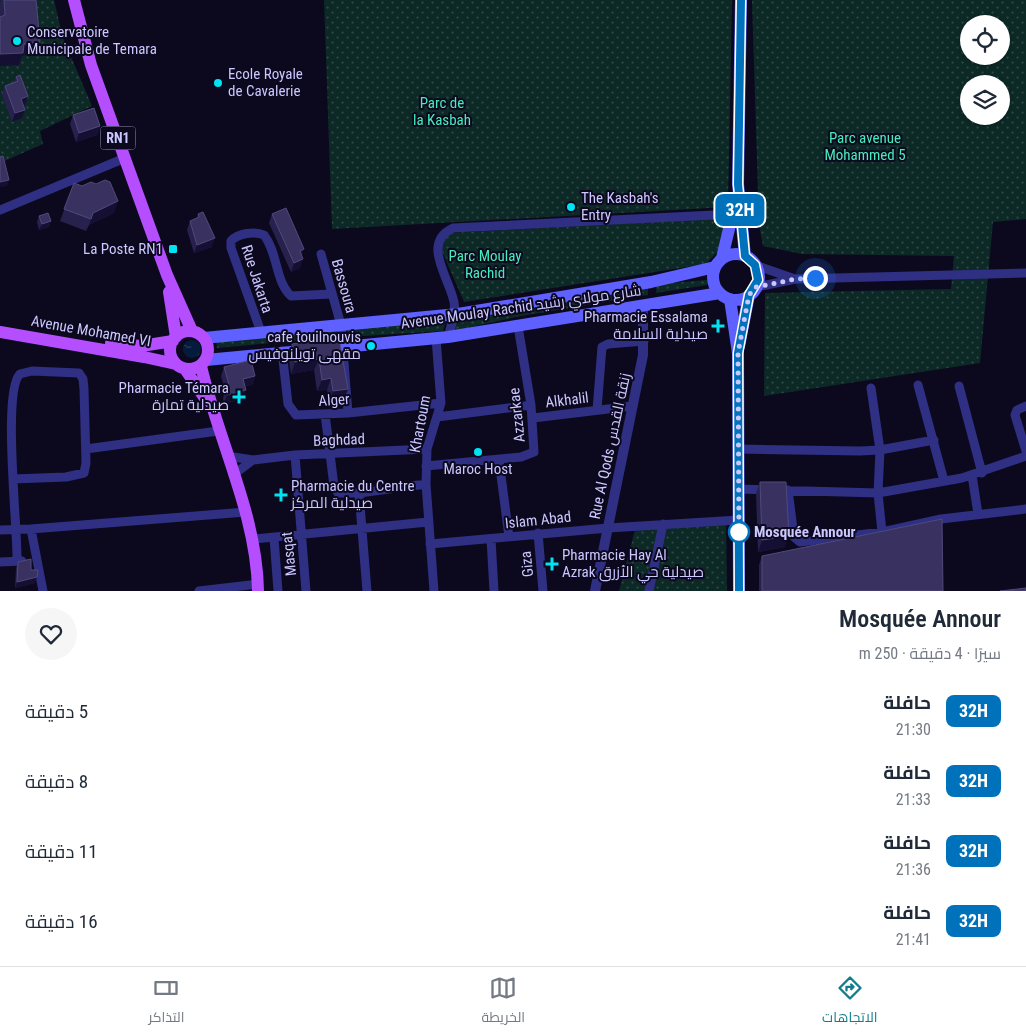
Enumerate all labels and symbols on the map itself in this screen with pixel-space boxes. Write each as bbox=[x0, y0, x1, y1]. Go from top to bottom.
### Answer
place label: Conservatoire Municipale de Temara bbox=[27, 23, 157, 58]
marker: Conservatoire Municipale de Temara bbox=[11, 35, 23, 47]
place label: Ecole Royale de Cavalerie bbox=[228, 65, 303, 100]
marker: Ecole Royale de Cavalerie bbox=[212, 77, 224, 89]
park label: Parc de la Kasbah bbox=[413, 94, 471, 129]
road number: RN1 bbox=[100, 126, 136, 150]
park label: Parc avenue Mohammed 5 bbox=[824, 129, 906, 164]
place label: The Kasbah's Entry bbox=[581, 189, 659, 224]
line badge: 32H bbox=[711, 194, 769, 226]
marker: The Kasbah's Entry bbox=[565, 201, 577, 213]
place label: La Poste RN1 bbox=[83, 240, 163, 258]
marker: La Poste RN1 bbox=[167, 243, 179, 255]
street label: Rue Jakarta bbox=[238, 243, 276, 315]
park label: Parc Moulay Rachid bbox=[448, 247, 522, 282]
street label: Bassoura bbox=[328, 257, 360, 315]
your location bbox=[803, 266, 828, 291]
street label: Avenue Moulay Rachid شارع مولاي رشيد bbox=[400, 281, 643, 336]
place label: Pharmacie Essalama صيدلية السلامة bbox=[584, 308, 708, 343]
street label: Avenue Mohamed VI bbox=[30, 312, 152, 350]
marker: Pharmacie Essalama صيدلية السلامة bbox=[712, 320, 724, 332]
place label: cafe touilnouvis مقهى تويلنوفيس bbox=[249, 328, 361, 364]
marker: cafe touilnouvis مقهى تويلنوفيس bbox=[365, 340, 377, 352]
street label: Rue Al Qods زنقة القدس bbox=[586, 371, 635, 521]
place label: Pharmacie Témara صيدلية تمارة bbox=[119, 379, 229, 414]
street label: Azzarkae bbox=[505, 387, 529, 443]
street label: Alkhalil bbox=[544, 388, 590, 412]
street label: Alger bbox=[318, 390, 351, 410]
marker: Pharmacie Témara صيدلية تمارة bbox=[233, 391, 245, 403]
street label: Khartoum bbox=[406, 394, 434, 454]
street label: Baghdad bbox=[313, 430, 365, 450]
marker: Maroc Host bbox=[472, 446, 484, 458]
place label: Maroc Host bbox=[444, 460, 512, 478]
place label: Pharmacie du Centre صيدلية المركز bbox=[290, 477, 414, 512]
marker: Pharmacie du Centre صيدلية المركز bbox=[275, 489, 287, 501]
street label: Islam Abad bbox=[504, 508, 572, 532]
marker: Mosquée Annour bbox=[728, 521, 750, 543]
place label: Mosquée Annour bbox=[754, 523, 856, 541]
street label: Masqat bbox=[278, 531, 300, 577]
place label: Pharmacie Hay Al Azrak صيدلية حي الأزرق bbox=[562, 546, 704, 584]
street label: Giza bbox=[517, 550, 537, 578]
marker: Pharmacie Hay Al Azrak صيدلية حي الأزرق bbox=[546, 558, 558, 570]

